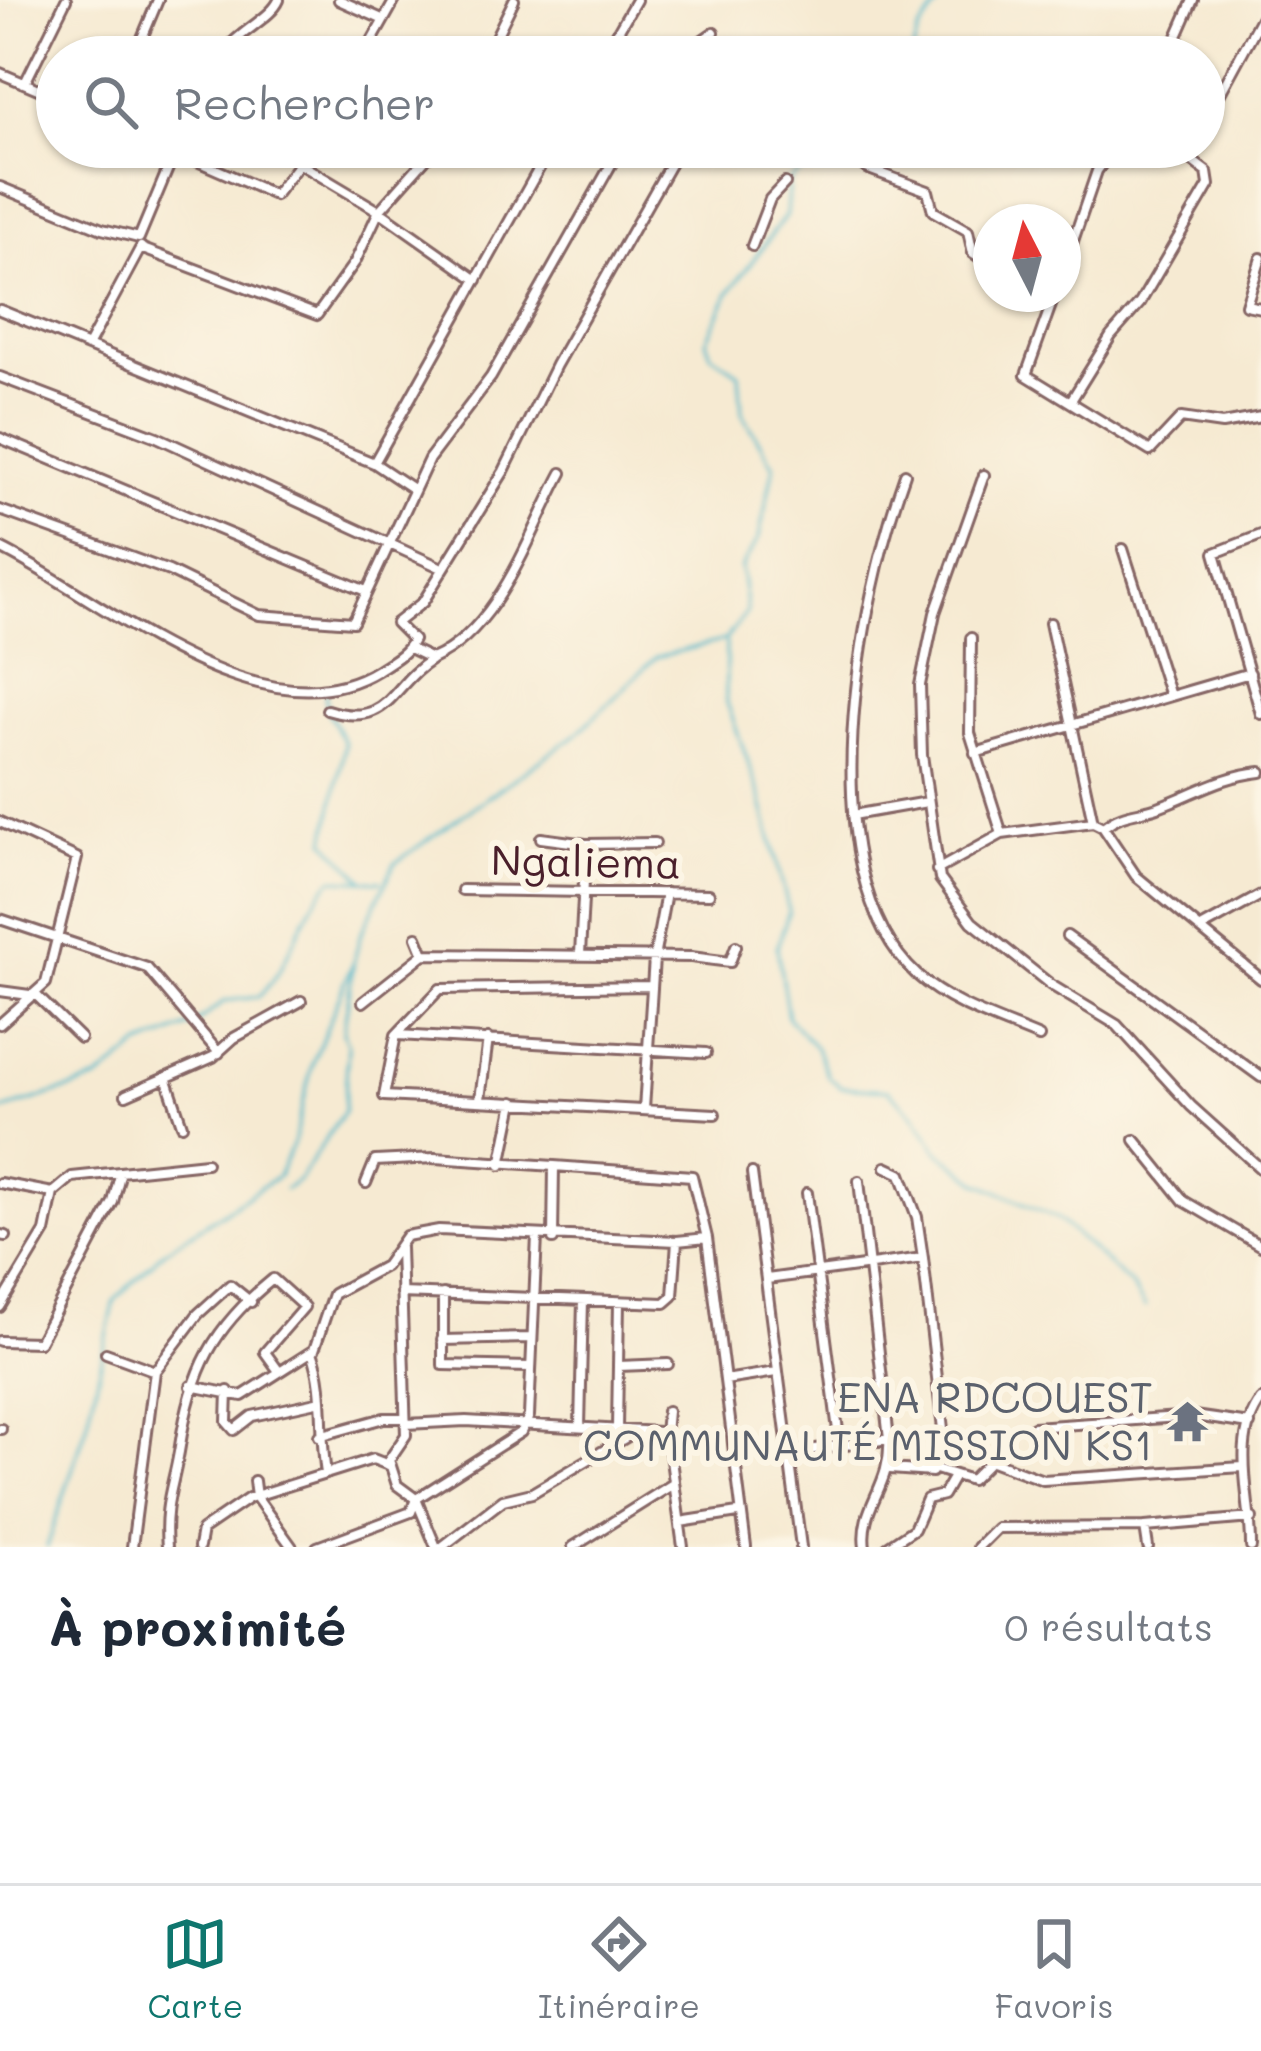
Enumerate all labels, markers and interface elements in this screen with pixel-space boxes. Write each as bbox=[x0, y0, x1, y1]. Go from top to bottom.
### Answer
search box bbox=[36, 36, 1225, 168]
icon: search bbox=[78, 69, 144, 135]
text: Rechercher bbox=[174, 73, 435, 131]
north arrow bbox=[973, 204, 1081, 312]
street label: Ngaliema bbox=[490, 831, 682, 890]
place label: ENA RDCOUEST COMMUNAUTÉ MISSION KS1 bbox=[583, 1369, 1153, 1472]
temple icon: ENA RDCOUEST COMMUNAUTÉ MISSION KS1 bbox=[1164, 1399, 1210, 1445]
text: À proximité bbox=[48, 1592, 346, 1659]
text: 0 résultats bbox=[1004, 1600, 1213, 1651]
tab: Carte bbox=[147, 1911, 243, 2026]
tab: Itinéraire bbox=[538, 1911, 700, 2026]
tab: Favoris bbox=[995, 1911, 1114, 2026]

